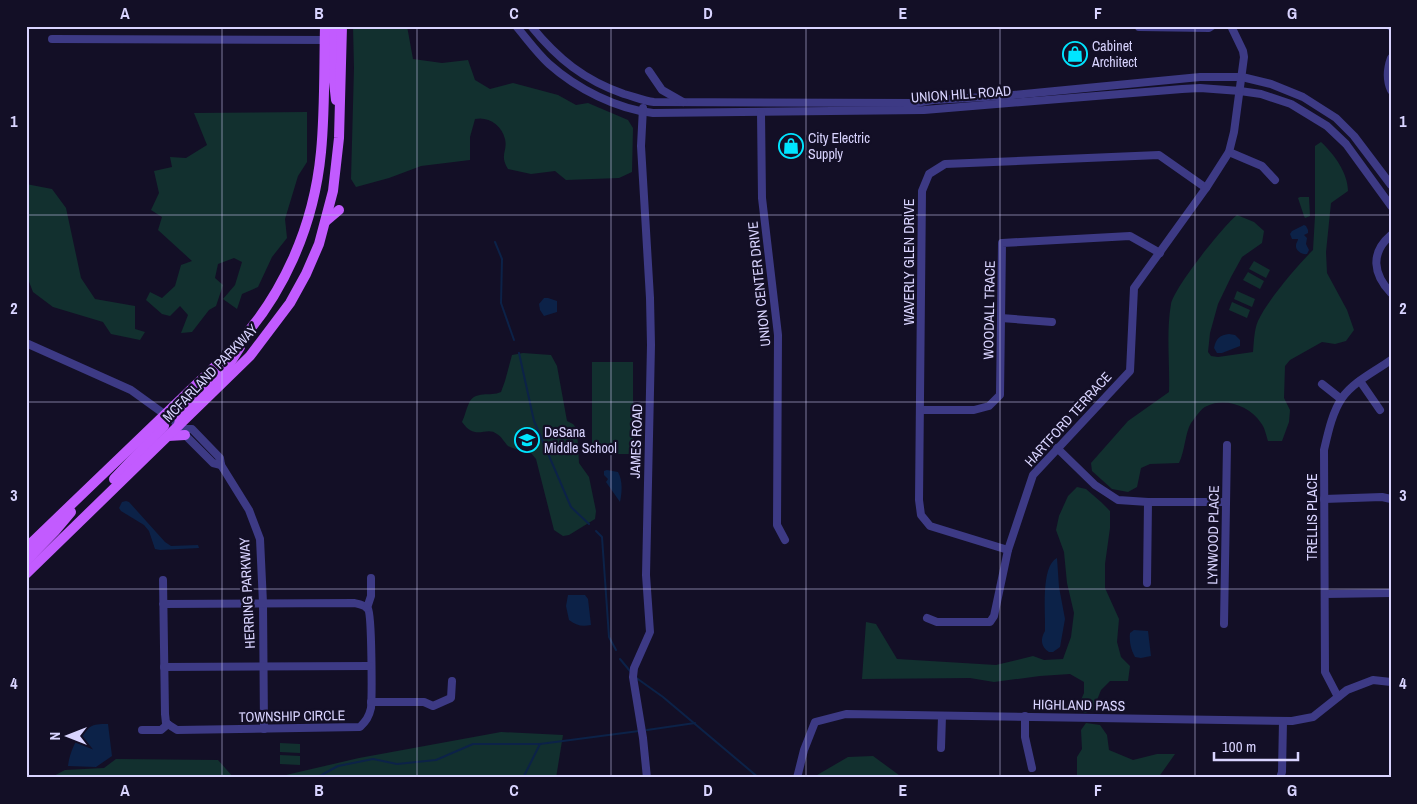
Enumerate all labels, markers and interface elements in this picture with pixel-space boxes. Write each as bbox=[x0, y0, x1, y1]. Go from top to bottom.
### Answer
text: A bbox=[120, 2, 130, 24]
text: B bbox=[314, 2, 324, 24]
text: C bbox=[509, 2, 519, 24]
text: D bbox=[703, 2, 713, 24]
text: E bbox=[899, 2, 908, 24]
text: F bbox=[1094, 2, 1102, 24]
text: G bbox=[1287, 2, 1297, 24]
place label: Cabinet Architect bbox=[1091, 37, 1137, 71]
shop icon: Cabinet Architect bbox=[1062, 41, 1088, 67]
street label: UNION HILL ROAD bbox=[910, 82, 1012, 106]
text: 1 bbox=[10, 110, 18, 132]
text: 1 bbox=[1399, 110, 1407, 132]
place label: City Electric Supply bbox=[808, 129, 870, 163]
shop icon: City Electric Supply bbox=[778, 133, 804, 159]
street label: WAVERLY GLEN DRIVE bbox=[900, 199, 918, 325]
street label: UNION CENTER DRIVE bbox=[743, 221, 775, 347]
street label: WOODALL TRACE bbox=[979, 260, 999, 360]
text: 2 bbox=[10, 297, 18, 319]
text: 2 bbox=[1399, 297, 1407, 319]
street label: MCFARLAND PARKWAY bbox=[159, 320, 262, 426]
street label: HARTFORD TERRACE bbox=[1021, 368, 1115, 470]
street label: JAMES ROAD bbox=[626, 403, 646, 479]
place label: DeSana Middle School bbox=[544, 423, 617, 457]
school or university icon: DeSana Middle School bbox=[514, 427, 540, 453]
street label: TRELLIS PLACE bbox=[1303, 473, 1321, 561]
text: 3 bbox=[10, 484, 18, 506]
text: 3 bbox=[1399, 484, 1407, 506]
street label: LYNWOOD PLACE bbox=[1203, 485, 1223, 585]
street label: HERRING PARKWAY bbox=[235, 537, 259, 649]
text: 4 bbox=[10, 672, 18, 694]
text: 4 bbox=[1399, 672, 1407, 694]
street label: HIGHLAND PASS bbox=[1033, 695, 1126, 715]
street label: TOWNSHIP CIRCLE bbox=[238, 706, 346, 726]
north arrow bbox=[42, 712, 92, 762]
scale bar bbox=[1214, 729, 1298, 761]
text: N bbox=[46, 732, 64, 740]
text: 100 m bbox=[1222, 736, 1256, 757]
text: A bbox=[120, 779, 130, 801]
text: B bbox=[314, 779, 324, 801]
text: C bbox=[509, 779, 519, 801]
text: D bbox=[703, 779, 713, 801]
text: E bbox=[899, 779, 908, 801]
text: F bbox=[1094, 779, 1102, 801]
text: G bbox=[1287, 779, 1297, 801]

